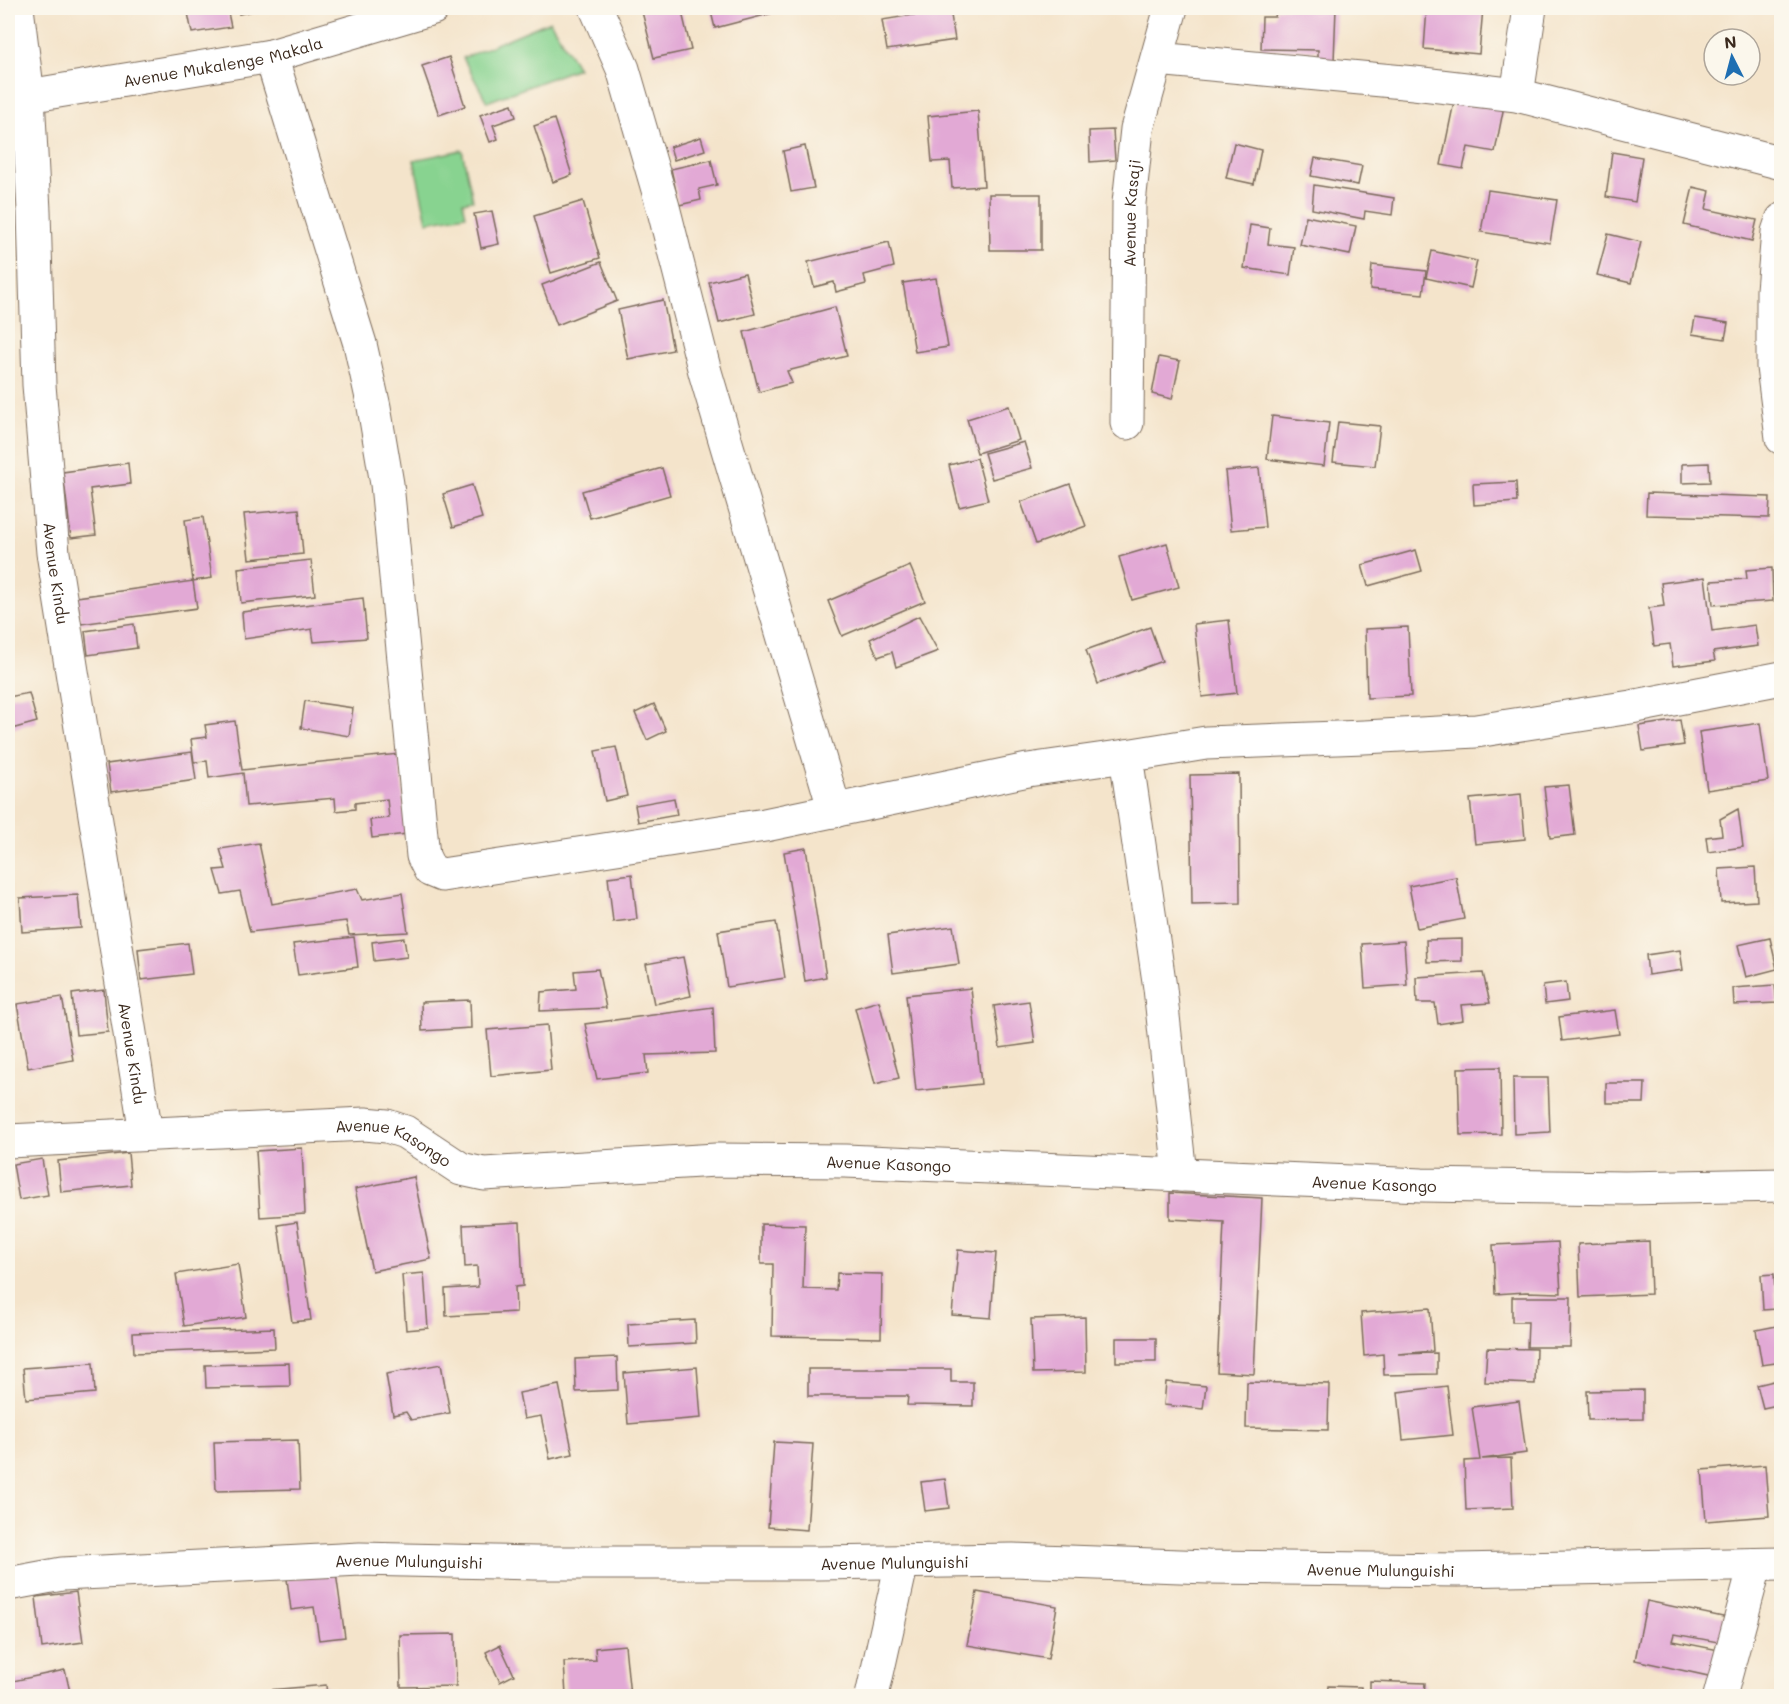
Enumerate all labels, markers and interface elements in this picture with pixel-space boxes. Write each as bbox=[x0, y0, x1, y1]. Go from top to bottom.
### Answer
north arrow bbox=[1702, 27, 1762, 87]
street label: Avenue Mukalenge Makala bbox=[121, 31, 325, 91]
text: N bbox=[1723, 31, 1738, 53]
street label: Avenue Kasaji bbox=[1118, 158, 1144, 267]
street label: Avenue Kindu bbox=[40, 521, 75, 626]
street label: Avenue Kindu bbox=[115, 1001, 152, 1106]
street label: Avenue Kasongo bbox=[335, 1113, 456, 1171]
street label: Avenue Kasongo bbox=[826, 1150, 951, 1176]
street label: Avenue Kasongo bbox=[1311, 1170, 1437, 1196]
street label: Avenue Mulunguishi bbox=[334, 1548, 483, 1572]
street label: Avenue Mulunguishi bbox=[820, 1550, 969, 1573]
street label: Avenue Mulunguishi bbox=[1306, 1558, 1455, 1580]

